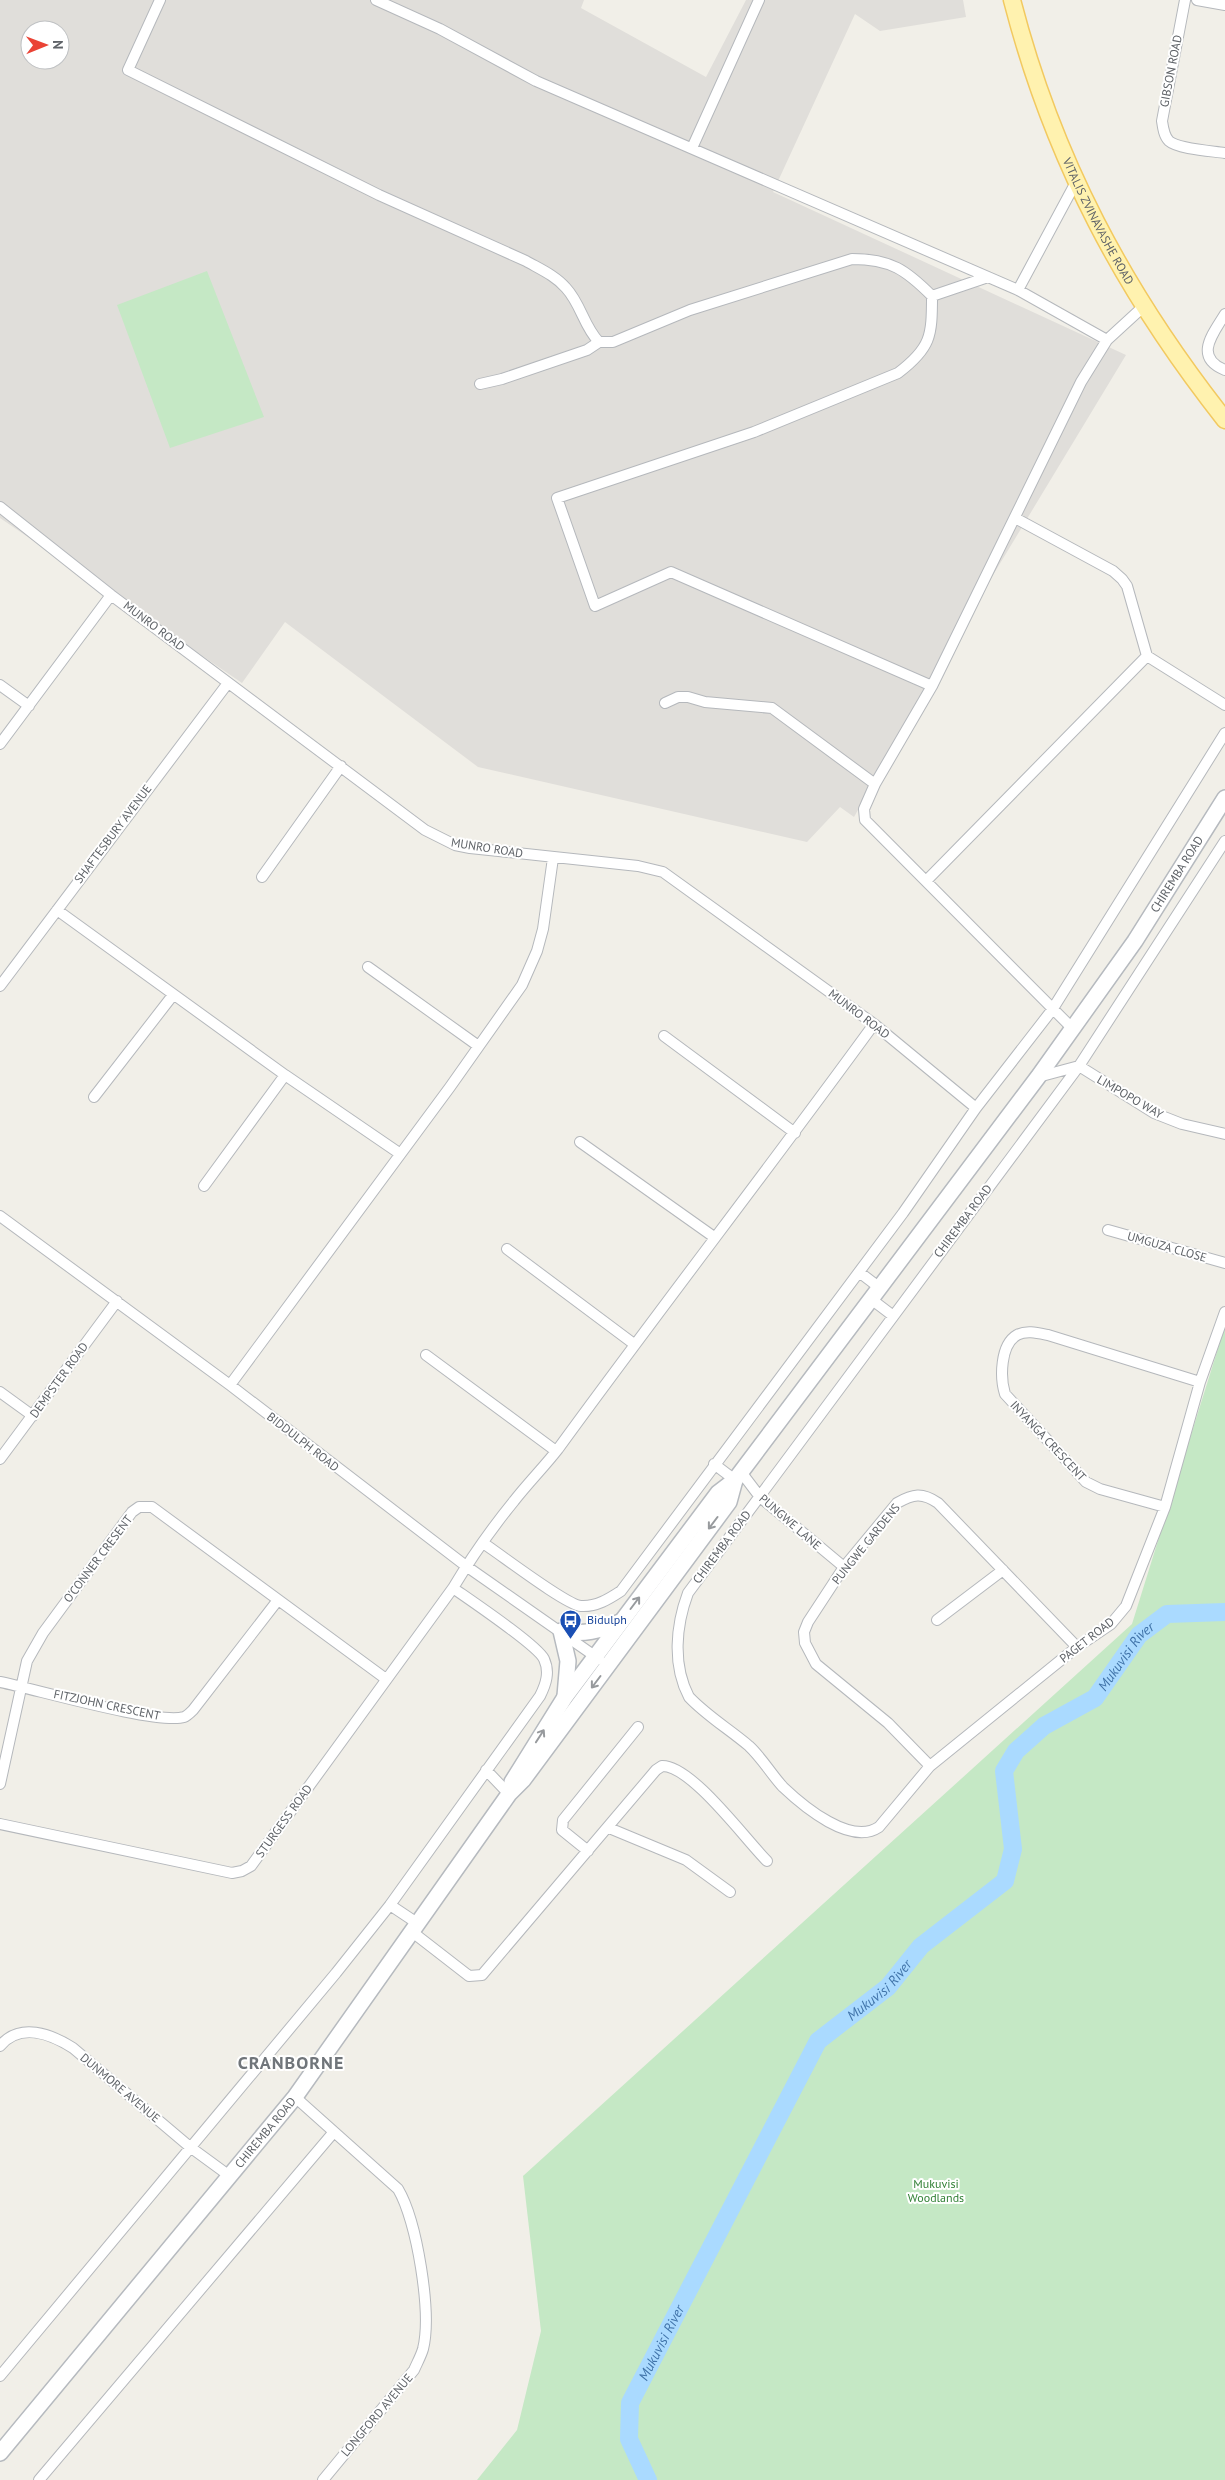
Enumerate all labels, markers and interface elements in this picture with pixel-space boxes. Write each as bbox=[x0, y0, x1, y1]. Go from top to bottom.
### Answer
north arrow bbox=[20, 20, 70, 70]
street label: GIBSON ROAD bbox=[1156, 33, 1185, 108]
text: N bbox=[49, 40, 67, 50]
street label: VITALIS ZVINAVASHE ROAD bbox=[1059, 154, 1137, 287]
street label: MUNRO ROAD bbox=[121, 598, 188, 654]
street label: SHAFTESBURY AVENUE bbox=[71, 781, 155, 886]
street label: CHIREMBA ROAD bbox=[1147, 833, 1206, 915]
street label: MUNRO ROAD bbox=[450, 834, 524, 861]
street label: MUNRO ROAD bbox=[826, 986, 893, 1042]
street label: LIMPOPO WAY bbox=[1094, 1072, 1166, 1122]
street label: CHIREMBA ROAD bbox=[930, 1181, 995, 1260]
street label: UMGUZA CLOSE bbox=[1126, 1228, 1209, 1265]
street label: DEMPSTER ROAD bbox=[26, 1339, 91, 1420]
street label: INYANGA CRESCENT bbox=[1007, 1397, 1090, 1484]
street label: BIDDULPH ROAD bbox=[264, 1409, 343, 1475]
street label: PUNGWE LANE bbox=[756, 1491, 824, 1553]
street label: PUNGWE GARDENS bbox=[828, 1500, 903, 1587]
street label: CHIREMBA ROAD bbox=[689, 1507, 754, 1586]
street label: O'CONNER CRESENT bbox=[60, 1512, 136, 1605]
one-way arrow bbox=[708, 1516, 718, 1530]
one-way arrow bbox=[629, 1597, 640, 1610]
bus stop icon: Bidulph bbox=[559, 1608, 583, 1639]
place label: Bidulph bbox=[587, 1612, 627, 1627]
street label: PAGET ROAD bbox=[1056, 1614, 1117, 1666]
water label: Mukuvisi River bbox=[1094, 1617, 1159, 1694]
one-way arrow bbox=[591, 1675, 601, 1689]
street label: FITZJOHN CRESCENT bbox=[52, 1686, 162, 1723]
one-way arrow bbox=[535, 1729, 545, 1743]
street label: STURGESS ROAD bbox=[252, 1781, 315, 1860]
water label: Mukuvisi River bbox=[843, 1955, 916, 2025]
street label: DUNMORE AVENUE bbox=[77, 2050, 163, 2125]
district label: CRANBORNE bbox=[238, 2051, 344, 2074]
street label: CHIREMBA ROAD bbox=[231, 2094, 299, 2171]
park label: Mukuvisi Woodlands bbox=[908, 2176, 964, 2205]
water label: Mukuvisi River bbox=[634, 2301, 689, 2384]
street label: LONGFORD AVENUE bbox=[338, 2370, 416, 2459]

